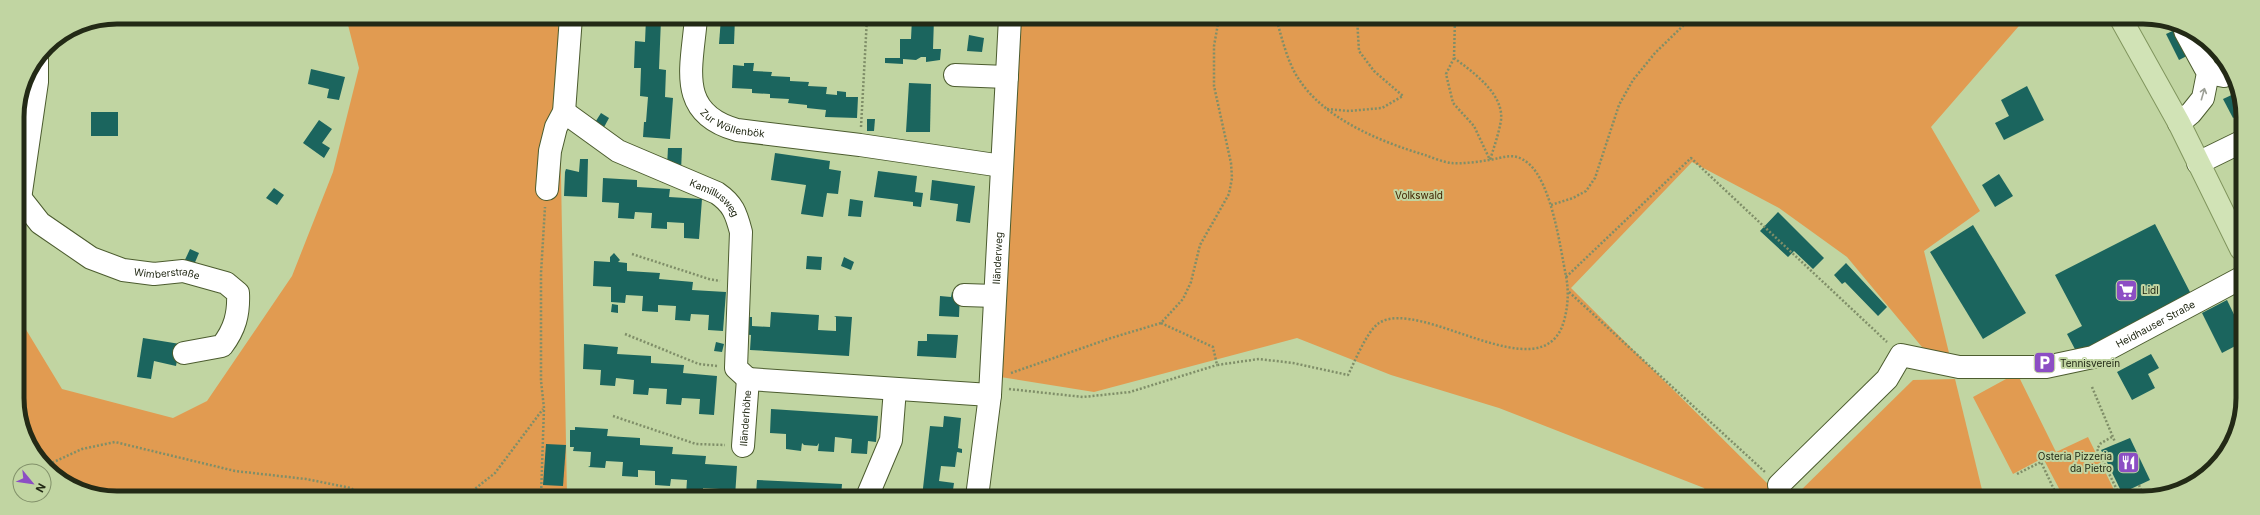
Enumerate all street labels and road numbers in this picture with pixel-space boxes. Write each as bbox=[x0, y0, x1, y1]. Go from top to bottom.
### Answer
street label: Zur Wöllenbök bbox=[698, 106, 766, 139]
street label: Kamillusweg bbox=[688, 176, 742, 218]
street label: Iländerweg bbox=[990, 231, 1005, 285]
street label: Wimberstraße bbox=[133, 265, 201, 281]
street label: Heidhauser Straße bbox=[2114, 298, 2197, 350]
street label: Iländerhöhe bbox=[737, 389, 753, 447]

